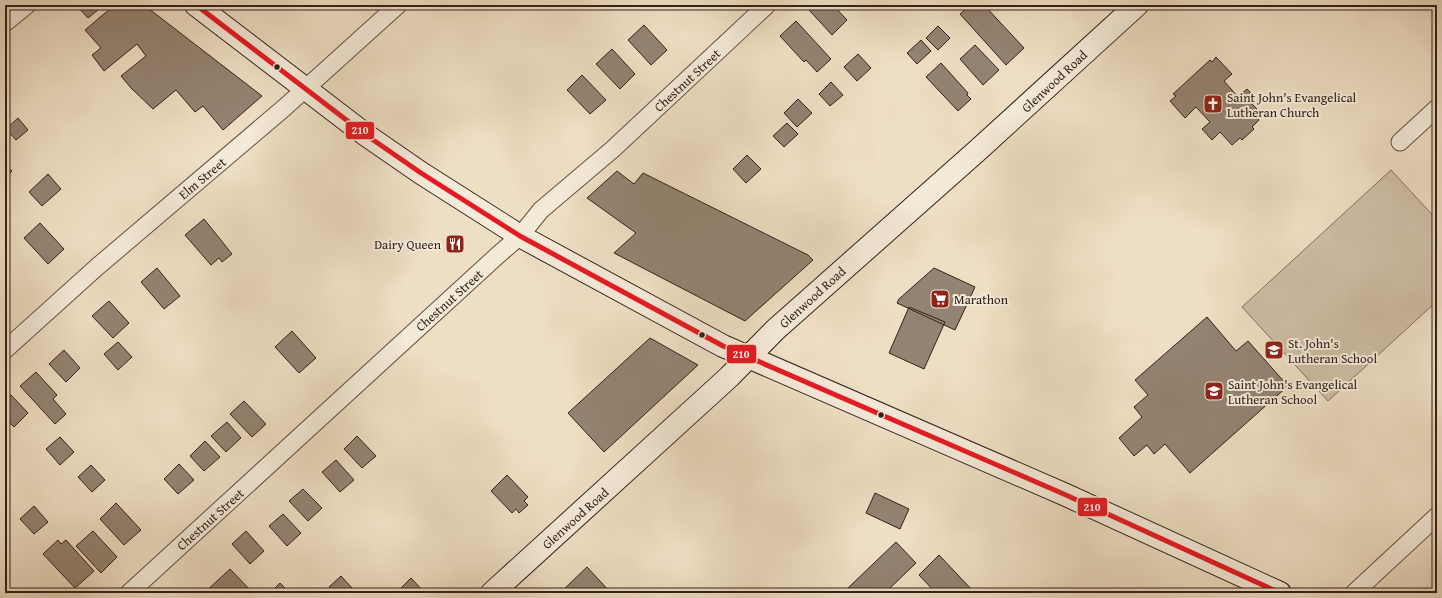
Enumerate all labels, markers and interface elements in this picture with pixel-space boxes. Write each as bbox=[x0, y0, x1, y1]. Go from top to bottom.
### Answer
street label: Chestnut Street bbox=[650, 44, 725, 116]
street label: Glenwood Road bbox=[1017, 46, 1092, 117]
unlabelled marker bbox=[272, 62, 282, 72]
place label: Saint John's Evangelical Lutheran Church bbox=[1227, 88, 1357, 122]
church icon: Saint John's Evangelical Lutheran Church bbox=[1202, 93, 1224, 115]
line badge: 210 bbox=[345, 121, 375, 140]
text: 210 bbox=[351, 122, 369, 138]
street label: Elm Street bbox=[175, 153, 230, 204]
restaurant icon: Dairy Queen bbox=[444, 233, 466, 255]
place label: Dairy Queen bbox=[374, 235, 442, 254]
street label: Glenwood Road bbox=[775, 262, 850, 333]
street label: Chestnut Street bbox=[411, 265, 488, 336]
supermarket icon: Marathon bbox=[929, 288, 951, 310]
place label: Marathon bbox=[954, 290, 1009, 309]
unlabelled marker bbox=[697, 330, 707, 340]
place label: St. John's Lutheran School bbox=[1288, 334, 1377, 368]
school or university icon: St. John's Lutheran School bbox=[1263, 339, 1285, 361]
line badge: 210 bbox=[726, 344, 757, 364]
text: 210 bbox=[732, 346, 750, 362]
place label: Saint John's Evangelical Lutheran School bbox=[1228, 375, 1358, 409]
school or university icon: Saint John's Evangelical Lutheran School bbox=[1203, 380, 1225, 402]
unlabelled marker bbox=[876, 410, 886, 420]
street label: Glenwood Road bbox=[538, 483, 613, 554]
street label: Chestnut Street bbox=[172, 484, 249, 555]
line badge: 210 bbox=[1077, 497, 1108, 517]
text: 210 bbox=[1083, 499, 1101, 515]

